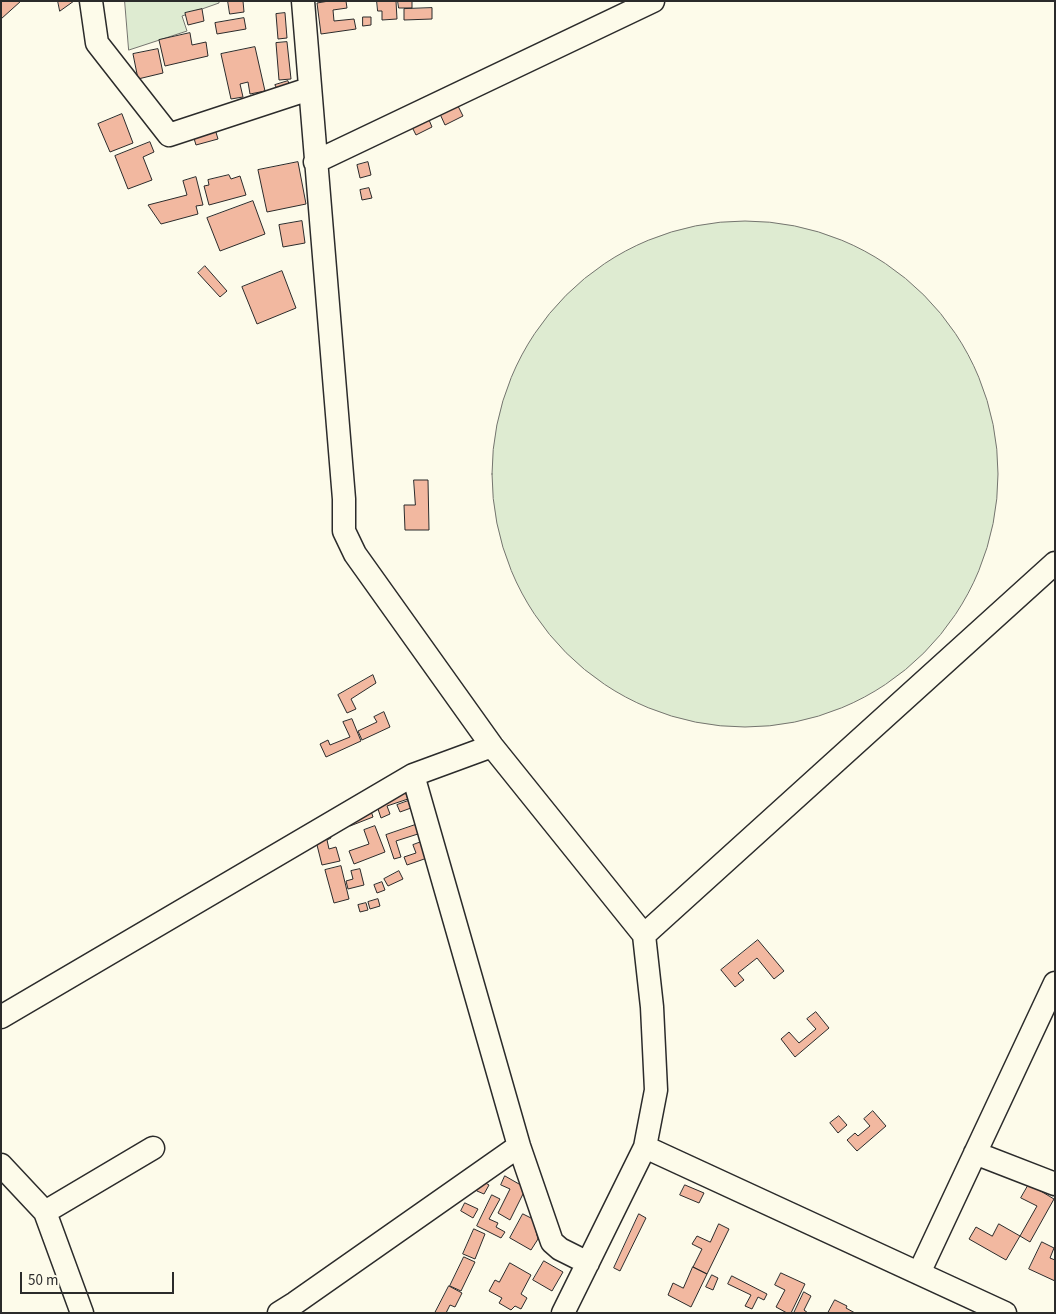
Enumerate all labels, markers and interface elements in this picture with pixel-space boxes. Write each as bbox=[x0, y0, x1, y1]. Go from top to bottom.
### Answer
scale bar bbox=[22, 1262, 176, 1294]
text: 50 m bbox=[28, 1270, 58, 1291]

